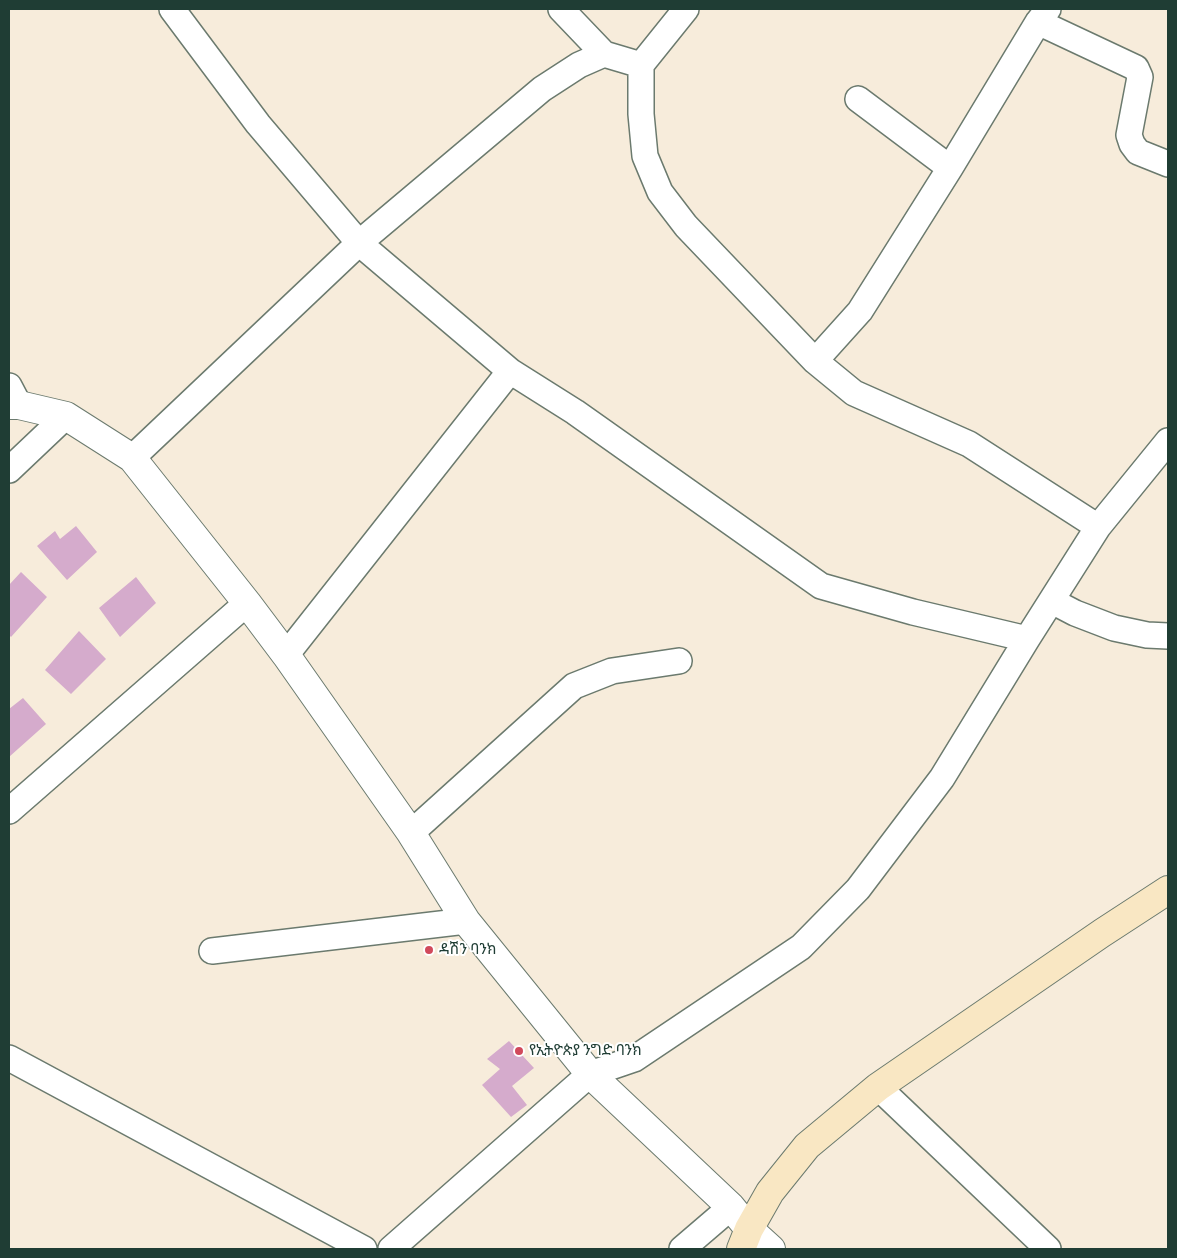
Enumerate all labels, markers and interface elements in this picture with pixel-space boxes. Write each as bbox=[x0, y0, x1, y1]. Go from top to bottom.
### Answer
place label: ዳሽን ባንክ bbox=[439, 941, 496, 959]
marker: ዳሽን ባንክ bbox=[423, 944, 435, 956]
place label: የኢትዮጵያ ንግድ ባንክ bbox=[529, 1042, 642, 1060]
marker: የኢትዮጵያ ንግድ ባንክ bbox=[513, 1045, 525, 1057]

